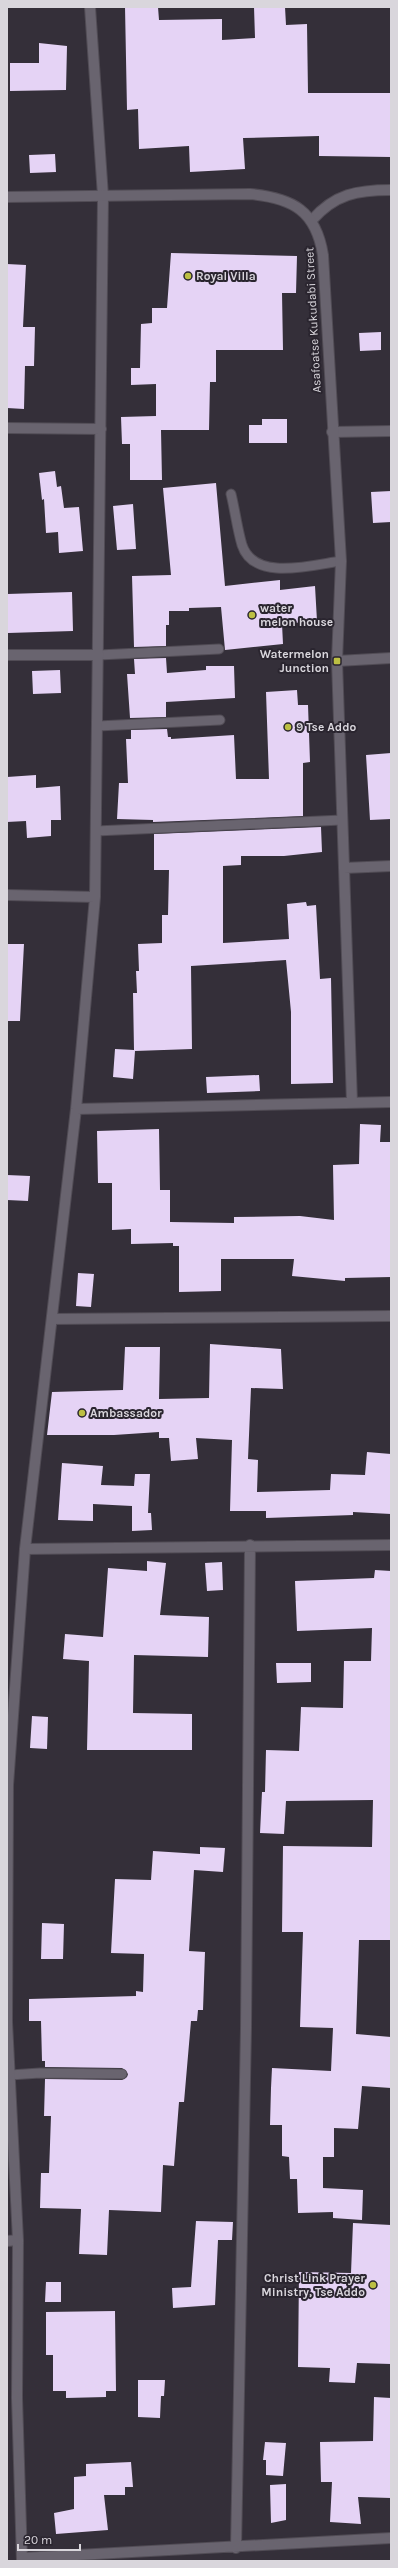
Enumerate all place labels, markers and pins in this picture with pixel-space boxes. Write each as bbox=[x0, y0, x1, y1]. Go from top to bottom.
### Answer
place label: Royal Villa bbox=[196, 269, 256, 283]
marker: Royal Villa bbox=[183, 271, 193, 281]
place label: water melon house bbox=[260, 601, 333, 629]
marker: water melon house bbox=[247, 610, 257, 620]
place label: Watermelon Junction bbox=[260, 647, 329, 675]
marker: Watermelon Junction bbox=[332, 656, 342, 666]
place label: 9 Tse Addo bbox=[296, 720, 357, 734]
marker: 9 Tse Addo bbox=[283, 722, 293, 732]
place label: Ambassador bbox=[90, 1406, 162, 1420]
marker: Ambassador bbox=[77, 1408, 87, 1418]
place label: Christ Link Prayer Ministry, Tse Addo bbox=[261, 2271, 365, 2299]
marker: Christ Link Prayer Ministry, Tse Addo bbox=[368, 2280, 378, 2290]

